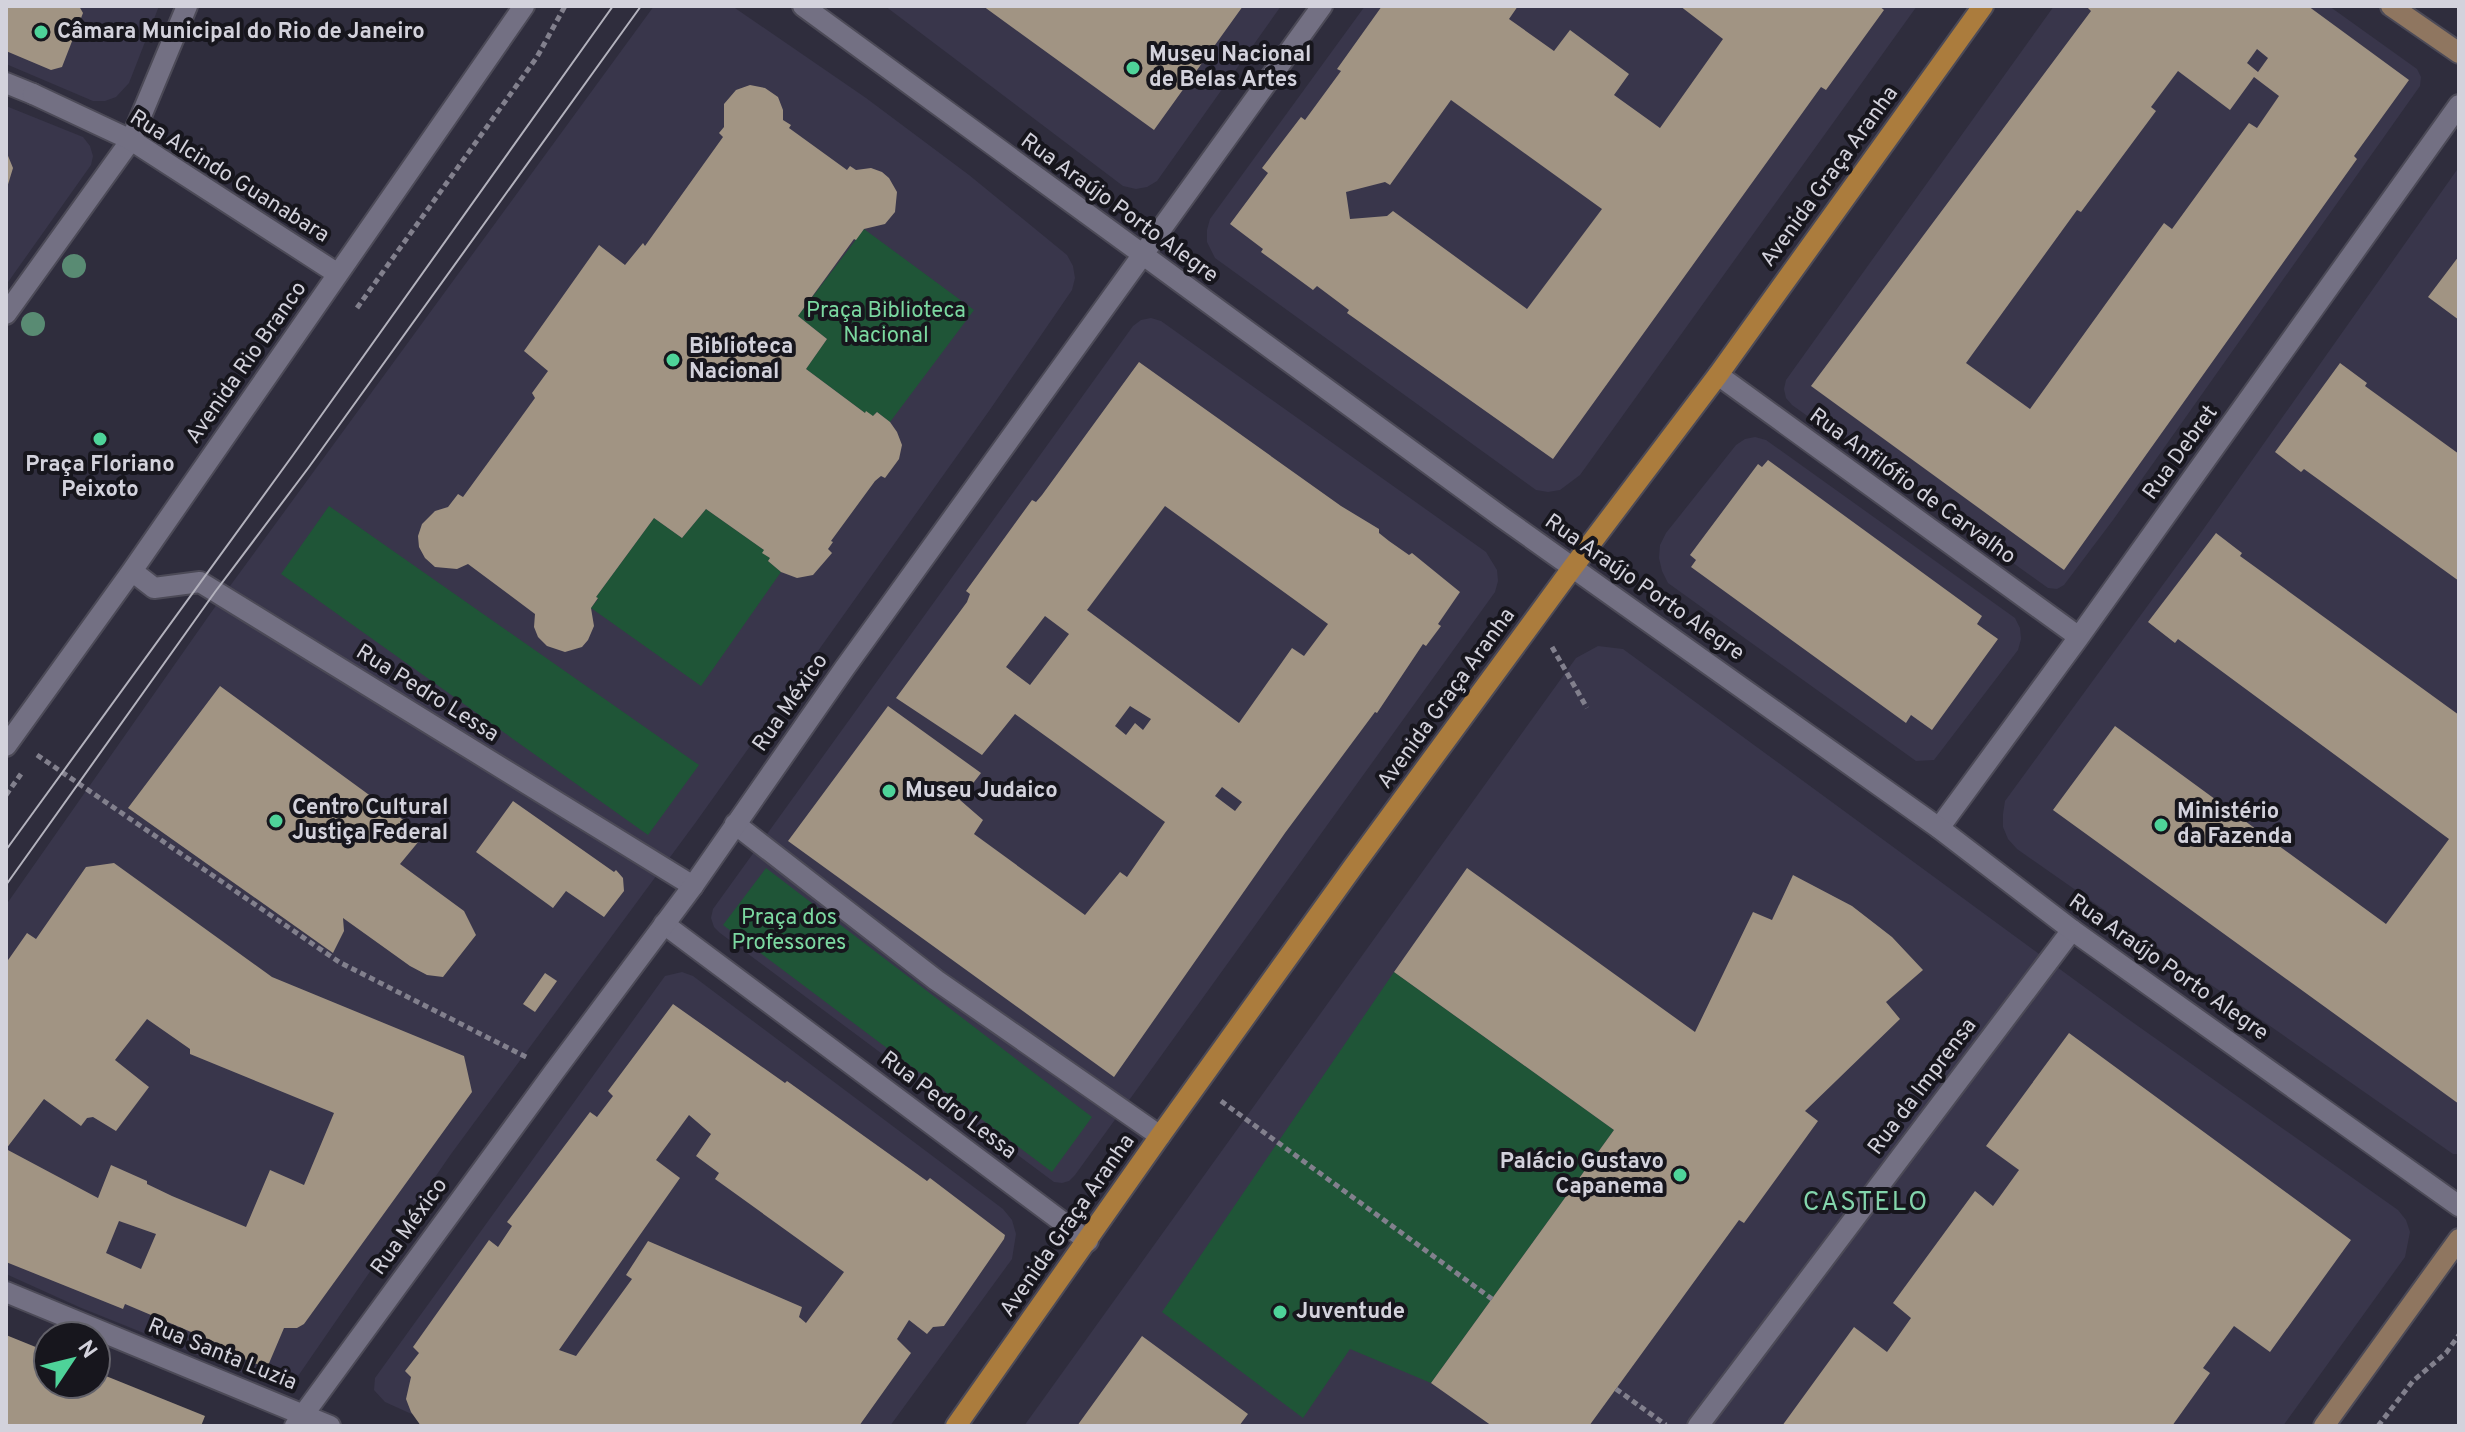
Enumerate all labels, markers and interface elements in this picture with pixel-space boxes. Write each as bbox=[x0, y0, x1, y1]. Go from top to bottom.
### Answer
place label: Câmara Municipal do Rio de Janeiro bbox=[57, 19, 425, 46]
marker: Câmara Municipal do Rio de Janeiro bbox=[32, 23, 50, 41]
place label: Museu Nacional de Belas Artes bbox=[1149, 42, 1312, 94]
marker: Museu Nacional de Belas Artes bbox=[1124, 59, 1142, 77]
street label: Avenida Graça Aranha bbox=[1755, 81, 1905, 273]
street label: Rua Alcindo Guanabara bbox=[124, 105, 334, 249]
street label: Rua Araújo Porto Alegre bbox=[1015, 128, 1223, 290]
street label: Avenida Rio Branco bbox=[181, 276, 313, 450]
park label: Praça Biblioteca Nacional bbox=[806, 298, 966, 350]
place label: Biblioteca Nacional bbox=[689, 334, 793, 386]
marker: Biblioteca Nacional bbox=[664, 351, 682, 369]
street label: Rua Debret bbox=[2138, 400, 2224, 506]
street label: Rua Anfilófio de Carvalho bbox=[1803, 403, 2021, 571]
marker: Praça Floriano Peixoto bbox=[91, 430, 109, 448]
place label: Praça Floriano Peixoto bbox=[25, 452, 175, 504]
street label: Rua Araújo Porto Alegre bbox=[1539, 509, 1749, 667]
street label: Avenida Graça Aranha bbox=[1372, 603, 1522, 795]
street label: Rua Pedro Lessa bbox=[351, 639, 503, 749]
street label: Rua México bbox=[747, 649, 835, 757]
place label: Museu Judaico bbox=[905, 778, 1058, 805]
marker: Museu Judaico bbox=[880, 782, 898, 800]
place label: Centro Cultural Justiça Federal bbox=[292, 795, 448, 847]
place label: Ministério da Fazenda bbox=[2177, 799, 2293, 851]
marker: Centro Cultural Justiça Federal bbox=[267, 812, 285, 830]
marker: Ministério da Fazenda bbox=[2152, 816, 2170, 834]
street label: Rua Araújo Porto Alegre bbox=[2063, 889, 2273, 1047]
park label: Praça dos Professores bbox=[732, 905, 846, 957]
street label: Rua da Imprensa bbox=[1863, 1013, 1983, 1161]
street label: Rua Pedro Lessa bbox=[875, 1046, 1021, 1166]
street label: Avenida Graça Aranha bbox=[995, 1129, 1141, 1323]
place label: Palácio Gustavo Capanema bbox=[1500, 1149, 1664, 1201]
marker: Palácio Gustavo Capanema bbox=[1671, 1166, 1689, 1184]
street label: Rua México bbox=[366, 1173, 454, 1281]
district label: CASTELO bbox=[1803, 1187, 1929, 1220]
place label: Juventude bbox=[1296, 1299, 1405, 1326]
marker: Juventude bbox=[1271, 1303, 1289, 1321]
street label: Rua Santa Luzia bbox=[143, 1313, 301, 1397]
north arrow bbox=[32, 1320, 112, 1400]
text: N bbox=[71, 1336, 102, 1364]

